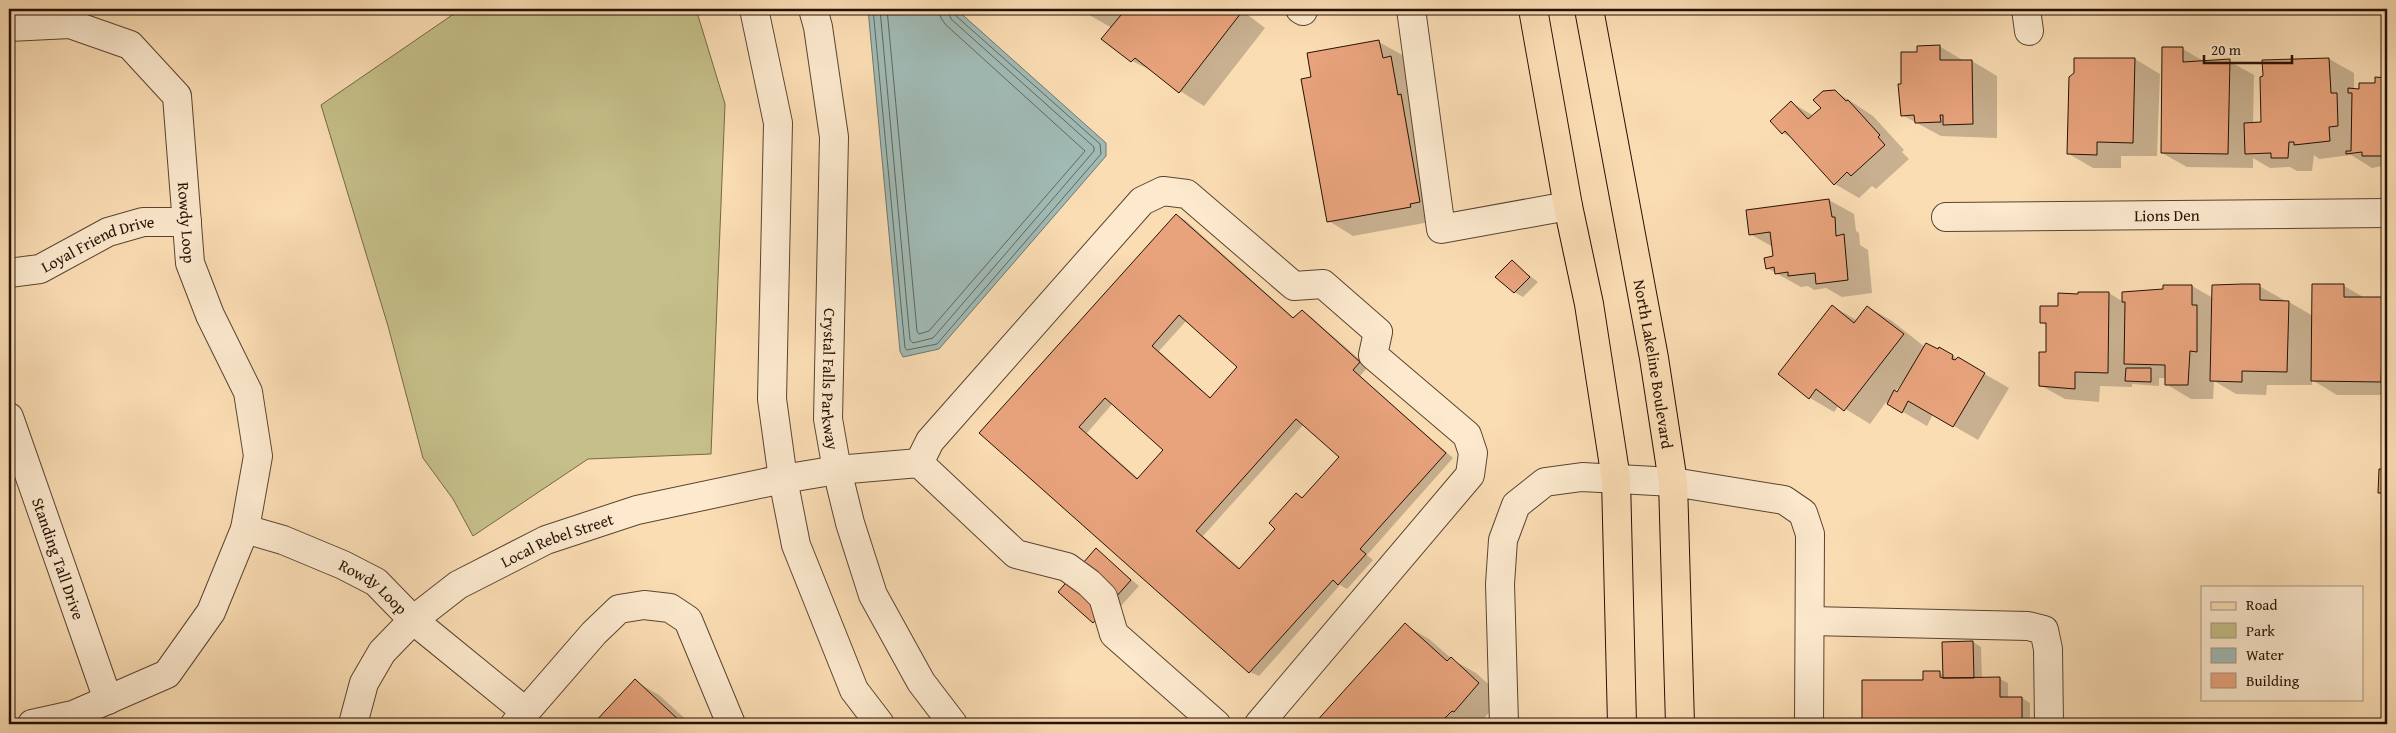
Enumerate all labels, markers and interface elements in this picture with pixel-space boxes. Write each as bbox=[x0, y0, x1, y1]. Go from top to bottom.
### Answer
scale bar bbox=[2204, 32, 2291, 64]
text: 20 m bbox=[2211, 39, 2242, 60]
street label: Rowdy Loop bbox=[172, 181, 202, 264]
street label: Lions Den bbox=[2134, 203, 2200, 227]
street label: Loyal Friend Drive bbox=[36, 209, 154, 278]
street label: North Lakeline Boulevard bbox=[1628, 278, 1680, 451]
street label: Crystal Falls Parkway bbox=[816, 308, 845, 452]
street label: Standing Tall Drive bbox=[26, 494, 91, 623]
street label: Local Rebel Street bbox=[496, 507, 617, 573]
street label: Rowdy Loop bbox=[335, 553, 413, 620]
legend bbox=[2201, 586, 2364, 700]
text: Road bbox=[2246, 594, 2277, 615]
text: Park bbox=[2246, 620, 2275, 641]
text: Water bbox=[2246, 644, 2284, 665]
text: Building bbox=[2246, 670, 2300, 691]

